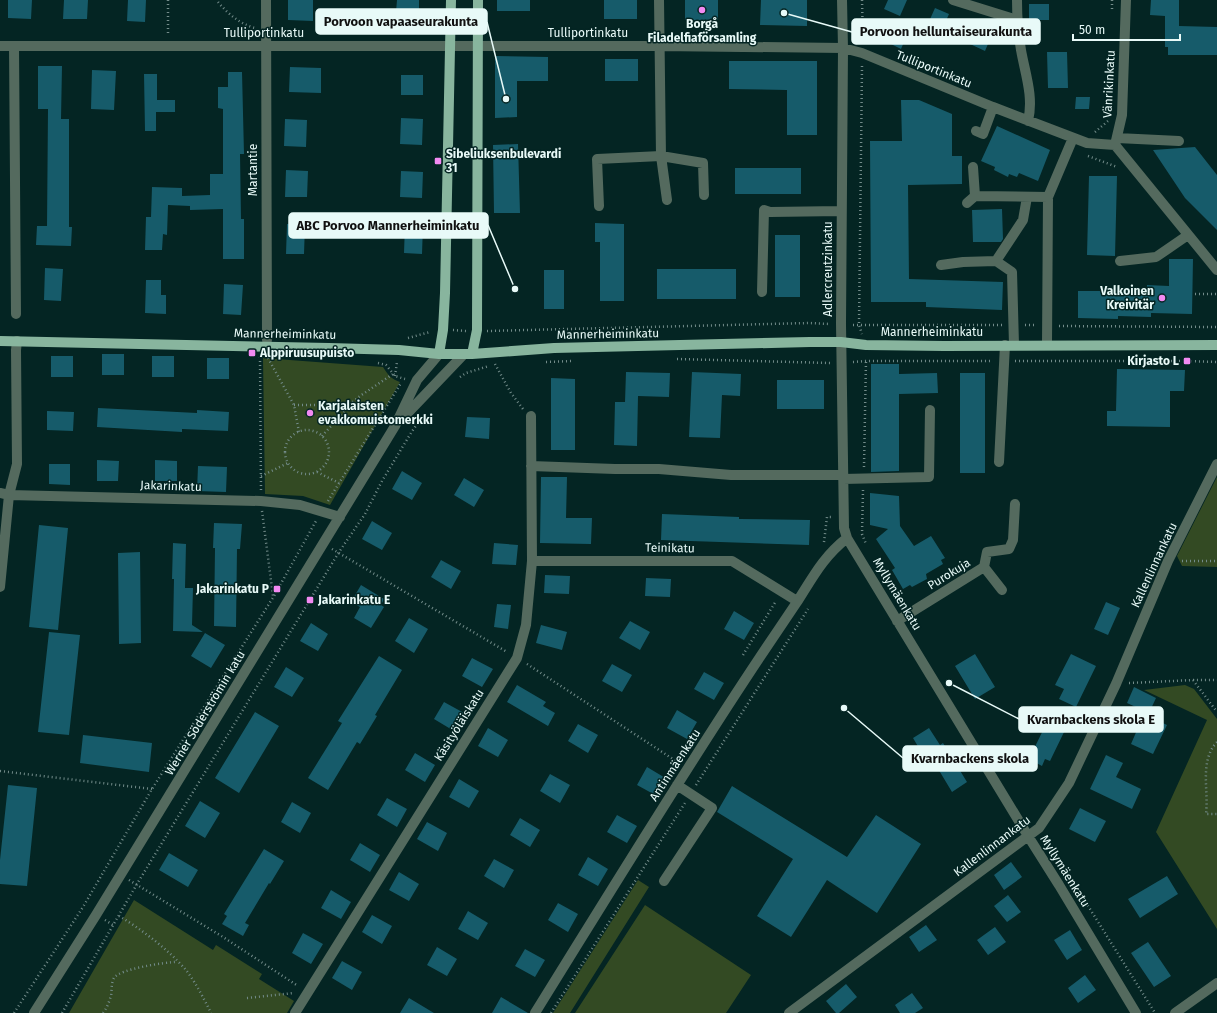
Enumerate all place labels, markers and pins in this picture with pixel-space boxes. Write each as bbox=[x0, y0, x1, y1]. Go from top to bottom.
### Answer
marker: Borgå Filadelfiaförsamling bbox=[697, 5, 707, 15]
callout: Porvoon vapaaseurakunta bbox=[316, 9, 487, 34]
place label: Borgå Filadelfiaförsamling bbox=[648, 17, 757, 45]
callout: Porvoon helluntaiseurakunta bbox=[852, 19, 1040, 44]
place label: Sibeliuksenbulevardi 31 bbox=[445, 147, 561, 175]
marker: Sibeliuksenbulevardi 31 bbox=[433, 156, 443, 166]
callout: ABC Porvoo Mannerheiminkatu bbox=[289, 213, 488, 238]
place label: Valkoinen Kreivitär bbox=[1099, 284, 1154, 312]
marker: Valkoinen Kreivitär bbox=[1157, 293, 1167, 303]
place label: Alppiruusupuisto bbox=[259, 346, 354, 360]
marker: Alppiruusupuisto bbox=[247, 348, 257, 358]
place label: Kirjasto L bbox=[1127, 354, 1179, 368]
marker: Kirjasto L bbox=[1182, 356, 1192, 366]
place label: Karjalaisten evakkomuistomerkki bbox=[318, 399, 433, 427]
marker: Karjalaisten evakkomuistomerkki bbox=[305, 408, 315, 418]
place label: Jakarinkatu P bbox=[195, 582, 269, 596]
marker: Jakarinkatu P bbox=[272, 584, 282, 594]
place label: Jakarinkatu E bbox=[317, 593, 390, 607]
marker: Jakarinkatu E bbox=[305, 595, 315, 605]
callout: Kvarnbackens skola E bbox=[1019, 707, 1163, 732]
callout: Kvarnbackens skola bbox=[903, 746, 1037, 771]

